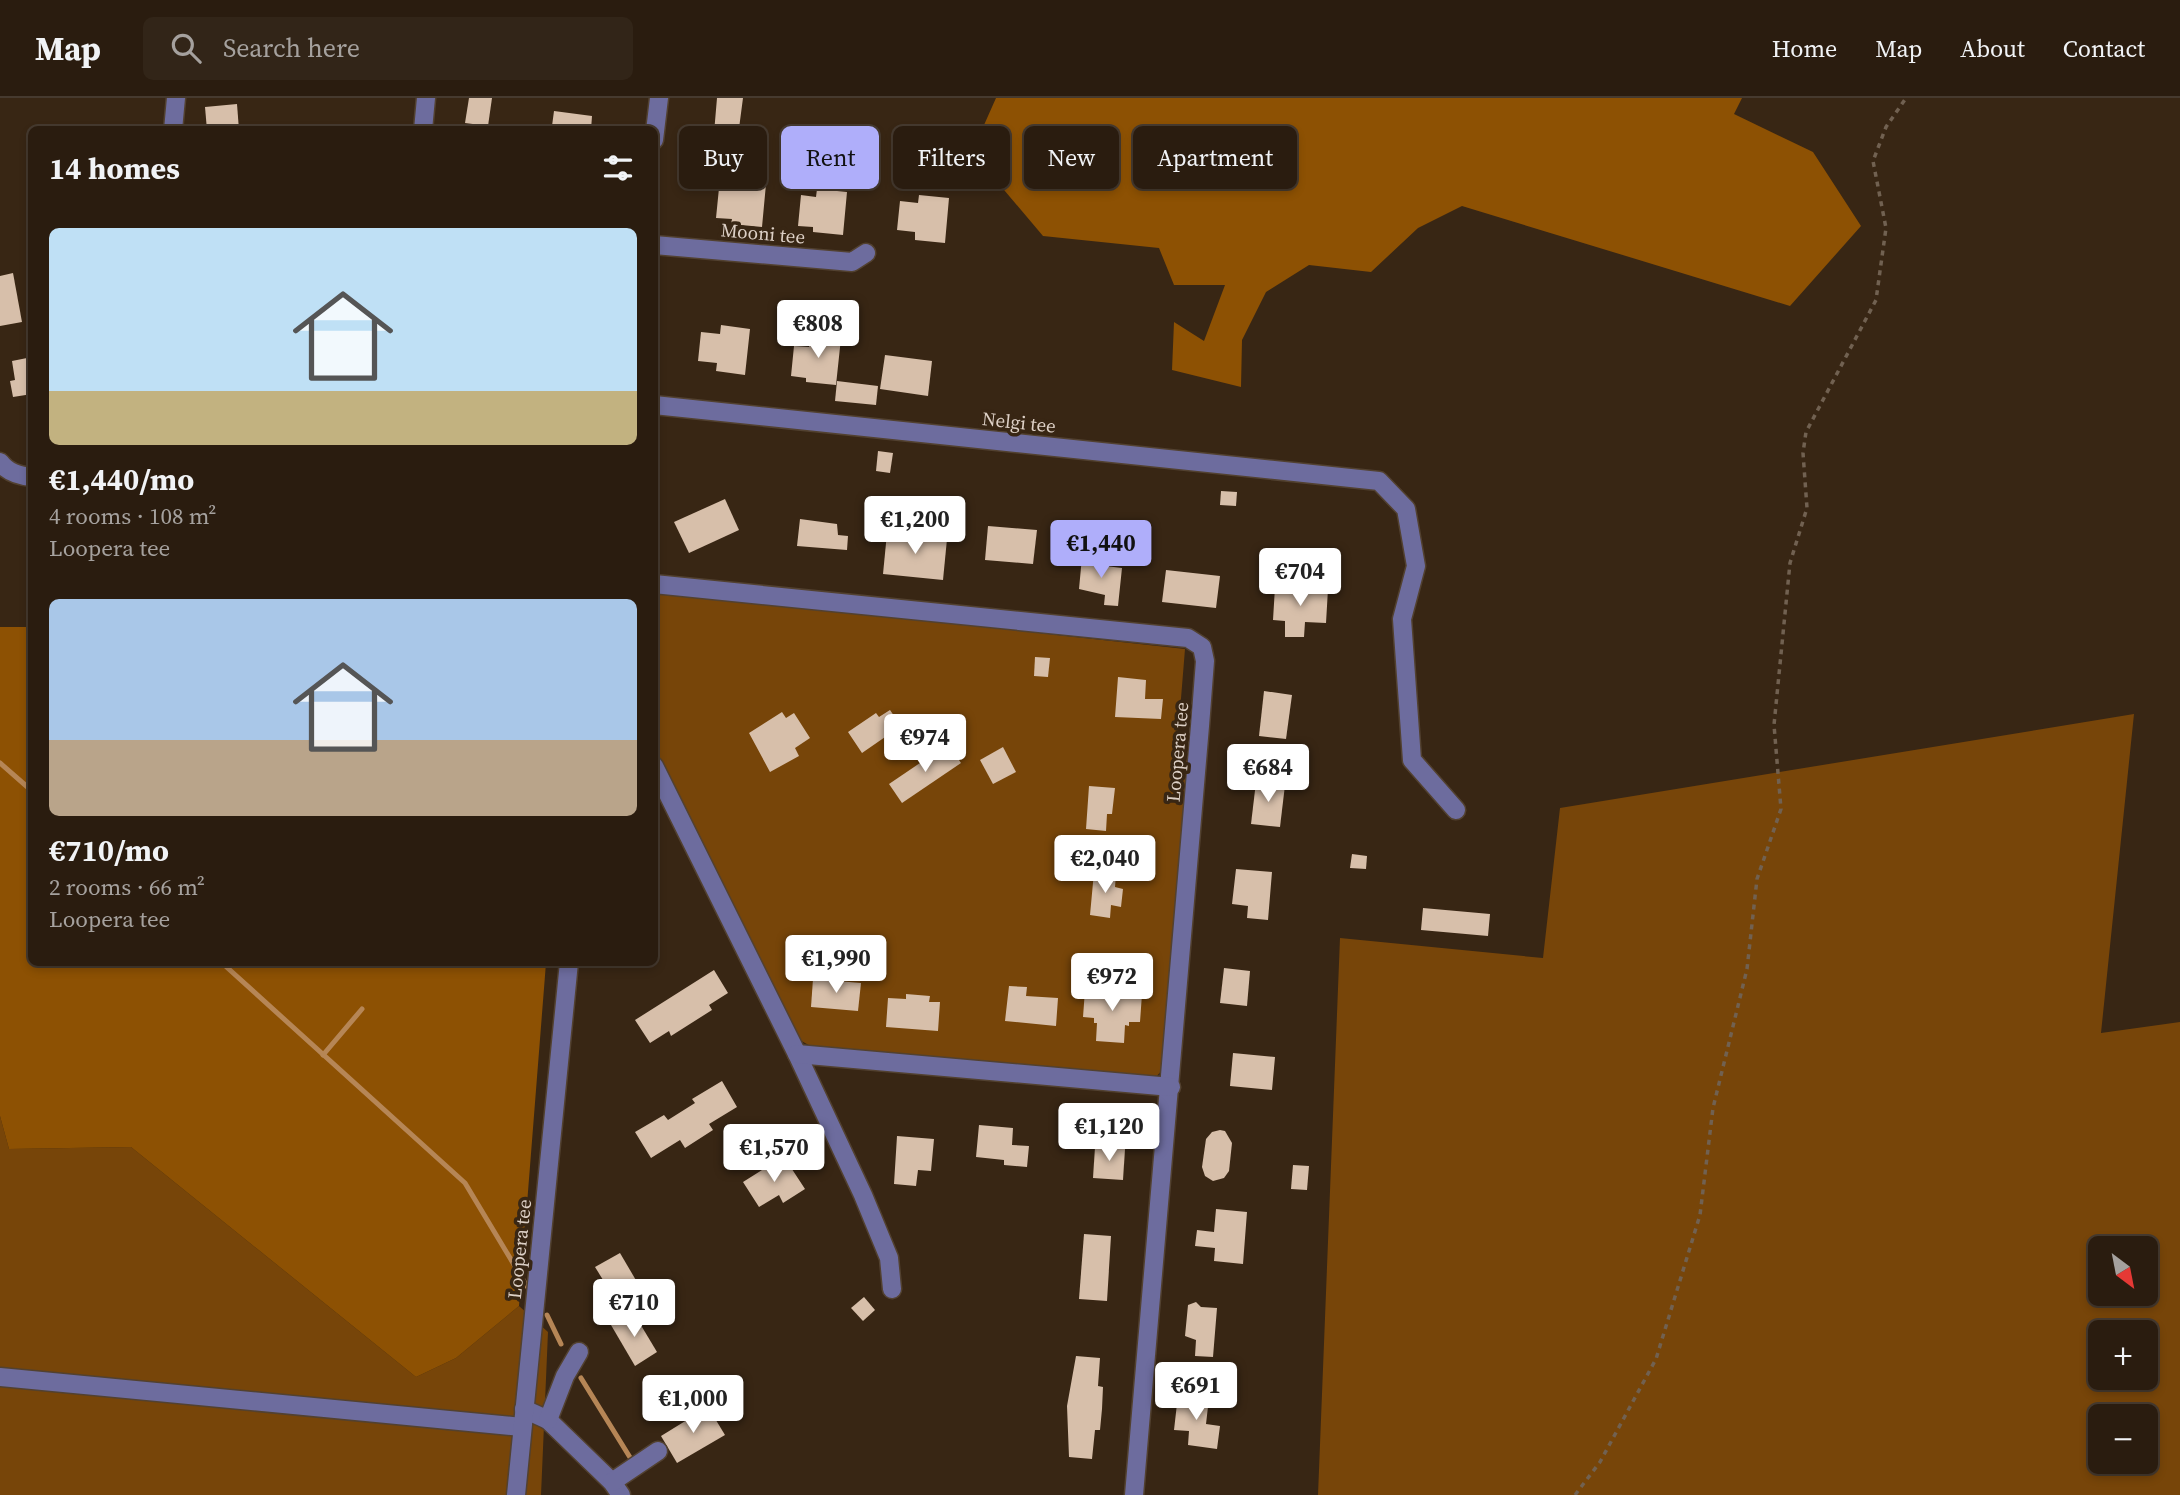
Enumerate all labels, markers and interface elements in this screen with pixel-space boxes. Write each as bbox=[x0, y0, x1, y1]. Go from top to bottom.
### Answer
search box bbox=[143, 17, 633, 80]
text: Map bbox=[35, 26, 101, 71]
icon: search bbox=[167, 29, 205, 67]
text: Search here bbox=[223, 30, 360, 66]
text: Home bbox=[1772, 32, 1837, 65]
text: Map bbox=[1875, 32, 1922, 65]
text: About bbox=[1960, 32, 2025, 65]
text: Contact bbox=[2063, 32, 2145, 65]
chip: Buy bbox=[679, 126, 767, 189]
chip: Rent bbox=[781, 126, 879, 189]
chip: Filters bbox=[893, 126, 1010, 189]
chip: New bbox=[1024, 126, 1119, 189]
chip: Apartment bbox=[1133, 126, 1297, 189]
text: 14 homes bbox=[49, 148, 180, 189]
icon: filters bbox=[599, 149, 637, 187]
street label: Mooni tee bbox=[720, 216, 806, 250]
icon: home bbox=[280, 273, 406, 399]
pin: €808 bbox=[777, 300, 859, 360]
text: €808 bbox=[793, 307, 843, 339]
street label: Nelgi tee bbox=[981, 405, 1057, 439]
text: €1,440/mo bbox=[49, 459, 194, 500]
pin: €1,200 bbox=[858, 496, 972, 556]
text: 4 rooms · 108 m² bbox=[49, 500, 216, 532]
text: €1,200 bbox=[880, 503, 950, 535]
pin: €1,440 bbox=[1044, 520, 1158, 580]
text: €1,440 bbox=[1066, 527, 1136, 559]
text: Loopera tee bbox=[49, 532, 170, 564]
pin: €704 bbox=[1259, 548, 1341, 608]
text: €704 bbox=[1275, 555, 1325, 587]
icon: home bbox=[280, 644, 406, 770]
street label: Loopera tee bbox=[1160, 701, 1194, 803]
pin: €974 bbox=[884, 714, 966, 774]
text: €974 bbox=[900, 721, 950, 753]
pin: €684 bbox=[1227, 744, 1309, 804]
text: €684 bbox=[1243, 751, 1293, 783]
text: €710/mo bbox=[49, 830, 169, 871]
pin: €2,040 bbox=[1048, 836, 1162, 895]
text: €2,040 bbox=[1070, 842, 1140, 874]
text: 2 rooms · 66 m² bbox=[49, 871, 205, 903]
text: Loopera tee bbox=[49, 903, 170, 935]
pin: €1,990 bbox=[779, 936, 893, 995]
text: €1,990 bbox=[801, 942, 871, 974]
pin: €972 bbox=[1071, 954, 1153, 1013]
text: €972 bbox=[1087, 960, 1137, 992]
pin: €1,120 bbox=[1052, 1104, 1166, 1163]
text: €1,120 bbox=[1074, 1110, 1144, 1142]
pin: €1,570 bbox=[717, 1124, 831, 1184]
text: €1,570 bbox=[739, 1131, 809, 1163]
street label: Loopera tee bbox=[501, 1198, 537, 1300]
north arrow bbox=[2088, 1236, 2158, 1306]
map controls bbox=[2088, 1236, 2158, 1474]
pin: €710 bbox=[593, 1280, 675, 1339]
text: €710 bbox=[609, 1286, 659, 1318]
button: + bbox=[2088, 1320, 2158, 1390]
pin: €691 bbox=[1155, 1362, 1237, 1422]
text: €691 bbox=[1171, 1369, 1221, 1401]
pin: €1,000 bbox=[636, 1376, 750, 1435]
text: €1,000 bbox=[658, 1382, 728, 1414]
button: − bbox=[2088, 1404, 2158, 1474]

